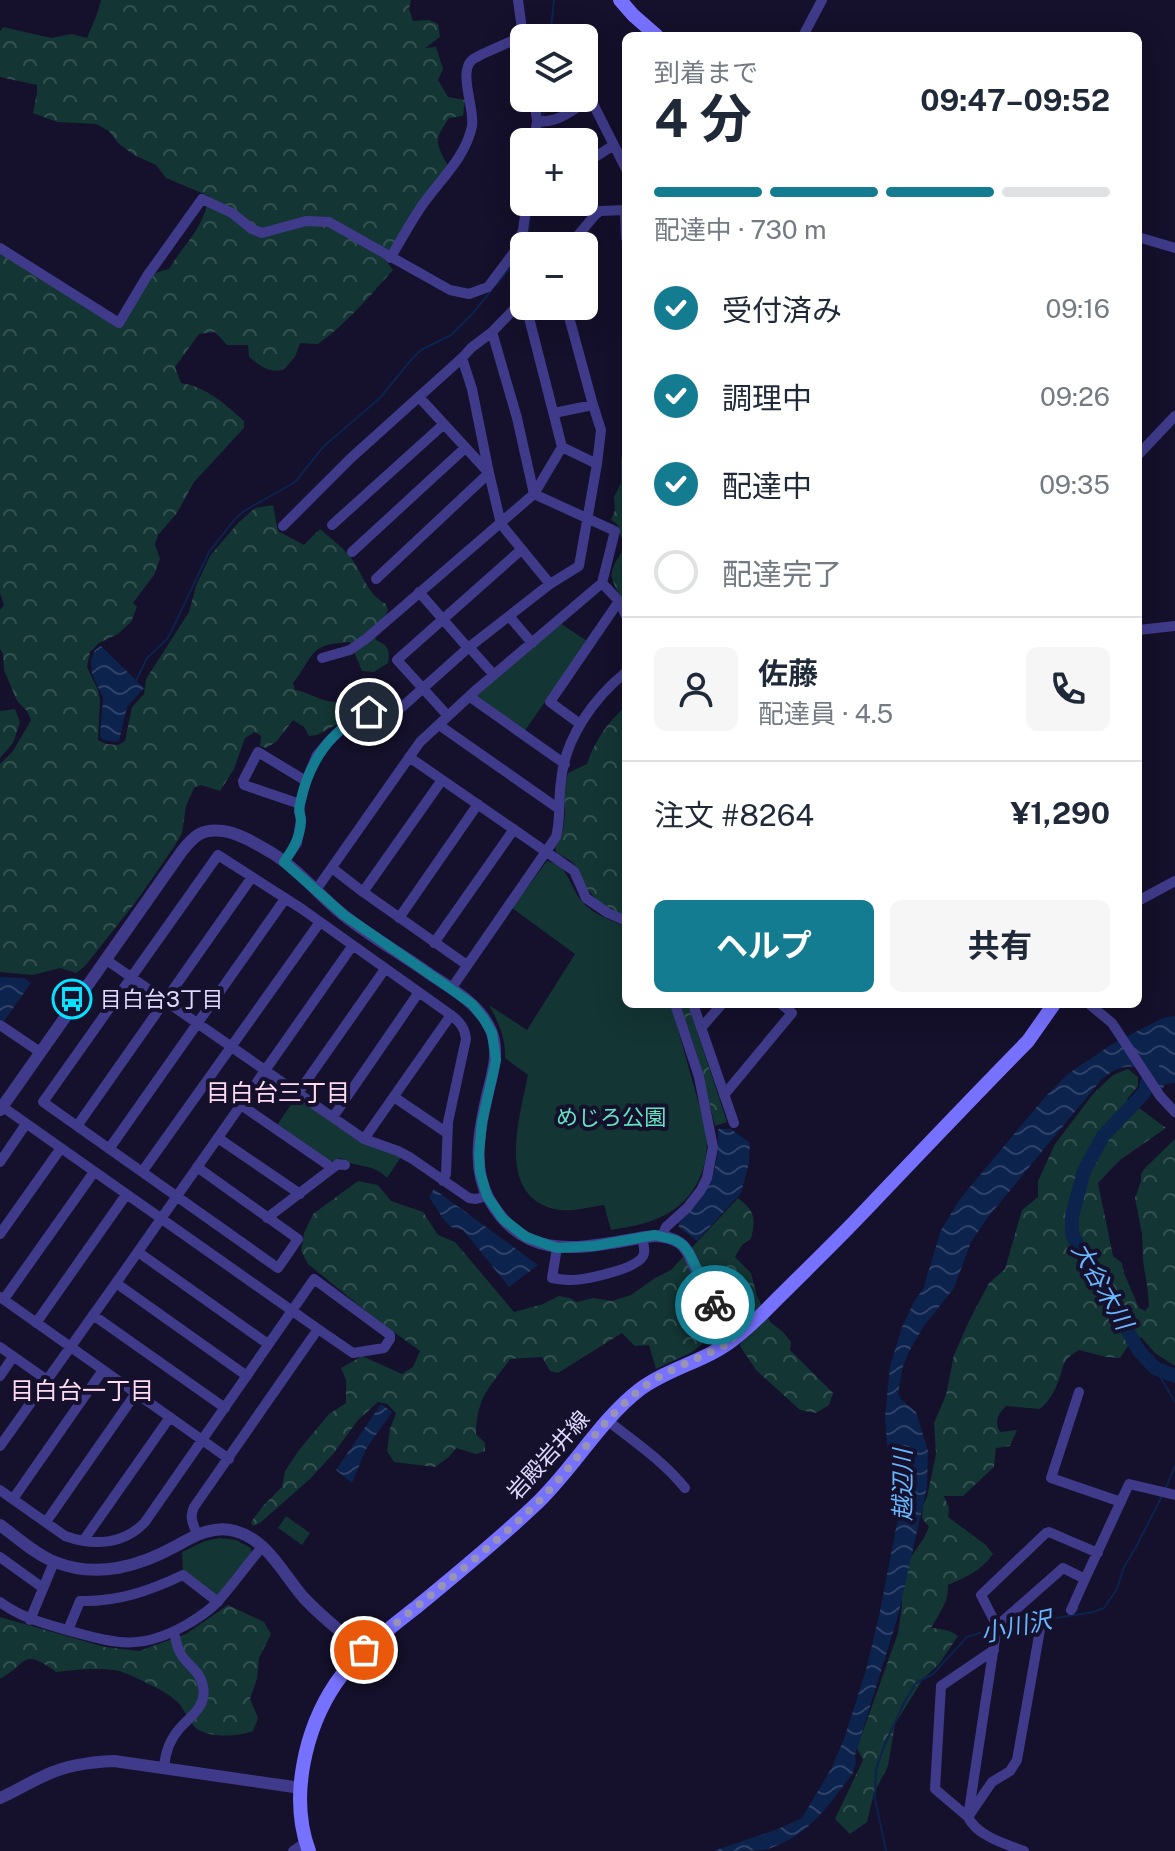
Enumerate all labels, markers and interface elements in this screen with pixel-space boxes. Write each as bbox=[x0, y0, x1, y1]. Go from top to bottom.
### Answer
map controls bbox=[510, 24, 598, 320]
button: layers bbox=[510, 24, 598, 112]
text: 到着まで bbox=[654, 57, 758, 88]
text: 09:47–09:52 bbox=[920, 82, 1110, 118]
text: 4 分 bbox=[654, 88, 752, 149]
button: + bbox=[510, 128, 598, 216]
text: 配達中 · 730 m bbox=[654, 214, 826, 245]
button: − bbox=[510, 232, 598, 320]
icon: check bbox=[654, 286, 698, 330]
text: 受付済み bbox=[722, 292, 842, 328]
text: 09:16 bbox=[1045, 293, 1110, 324]
icon: check bbox=[654, 374, 698, 418]
text: 調理中 bbox=[722, 380, 812, 416]
text: 09:26 bbox=[1040, 381, 1110, 412]
icon: check bbox=[654, 462, 698, 506]
text: 配達中 bbox=[722, 468, 812, 504]
text: 09:35 bbox=[1039, 469, 1110, 500]
text: 配達完了 bbox=[722, 556, 842, 592]
button: person bbox=[654, 647, 738, 731]
button: phone bbox=[1026, 647, 1110, 731]
text: 佐藤 bbox=[758, 655, 818, 691]
pin bbox=[335, 678, 403, 746]
icon: home bbox=[347, 690, 391, 734]
text: 配達員 · 4.5 bbox=[758, 698, 893, 729]
text: ¥1,290 bbox=[1010, 795, 1110, 831]
text: 注文 #8264 bbox=[654, 797, 814, 833]
button: ヘルプ bbox=[654, 900, 874, 992]
button: 共有 bbox=[890, 900, 1110, 992]
bus stop icon: 目白台3丁目 bbox=[51, 978, 93, 1020]
place label: 目白台3丁目 bbox=[100, 986, 224, 1012]
district label: 目白台三丁目 bbox=[206, 1078, 350, 1106]
park label: めじろ公園 bbox=[556, 1104, 666, 1130]
water label: 大谷木川 bbox=[1067, 1237, 1140, 1337]
courier bbox=[675, 1265, 755, 1345]
icon: bike bbox=[693, 1283, 737, 1327]
district label: 目白台一丁目 bbox=[10, 1376, 154, 1404]
street label: 岩殿岩井線 bbox=[502, 1405, 594, 1505]
water label: 越辺川 bbox=[888, 1446, 916, 1521]
water label: 小川沢 bbox=[978, 1604, 1057, 1647]
pin bbox=[330, 1616, 398, 1684]
icon: bag bbox=[342, 1628, 386, 1672]

